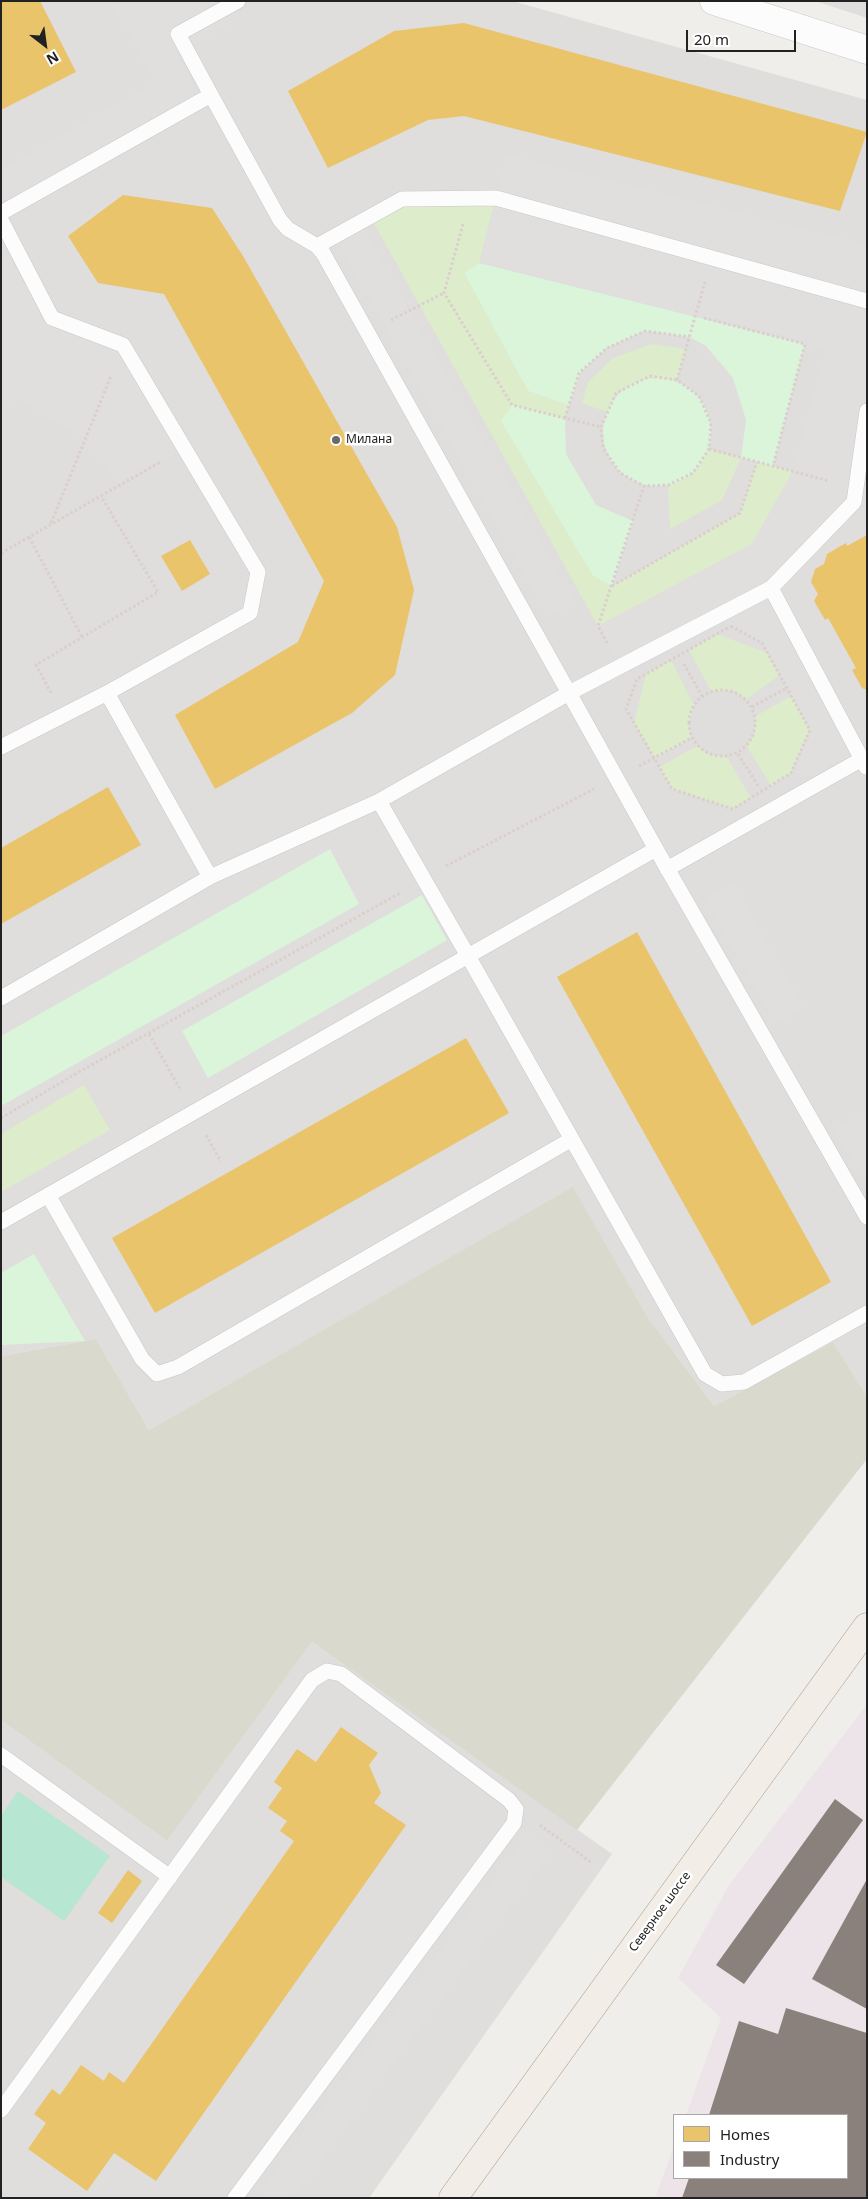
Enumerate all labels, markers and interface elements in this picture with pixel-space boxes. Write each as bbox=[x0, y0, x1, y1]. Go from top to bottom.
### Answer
north arrow bbox=[20, 20, 70, 70]
scale bar bbox=[688, 20, 798, 52]
text: 20 m bbox=[694, 29, 729, 49]
text: N bbox=[43, 47, 62, 69]
place label: Милана bbox=[346, 433, 392, 447]
marker: Милана bbox=[330, 434, 342, 446]
street label: Северное шоссе bbox=[626, 1869, 694, 1955]
legend bbox=[673, 2114, 848, 2179]
text: Homes bbox=[720, 2124, 770, 2144]
text: Industry bbox=[720, 2149, 779, 2169]

